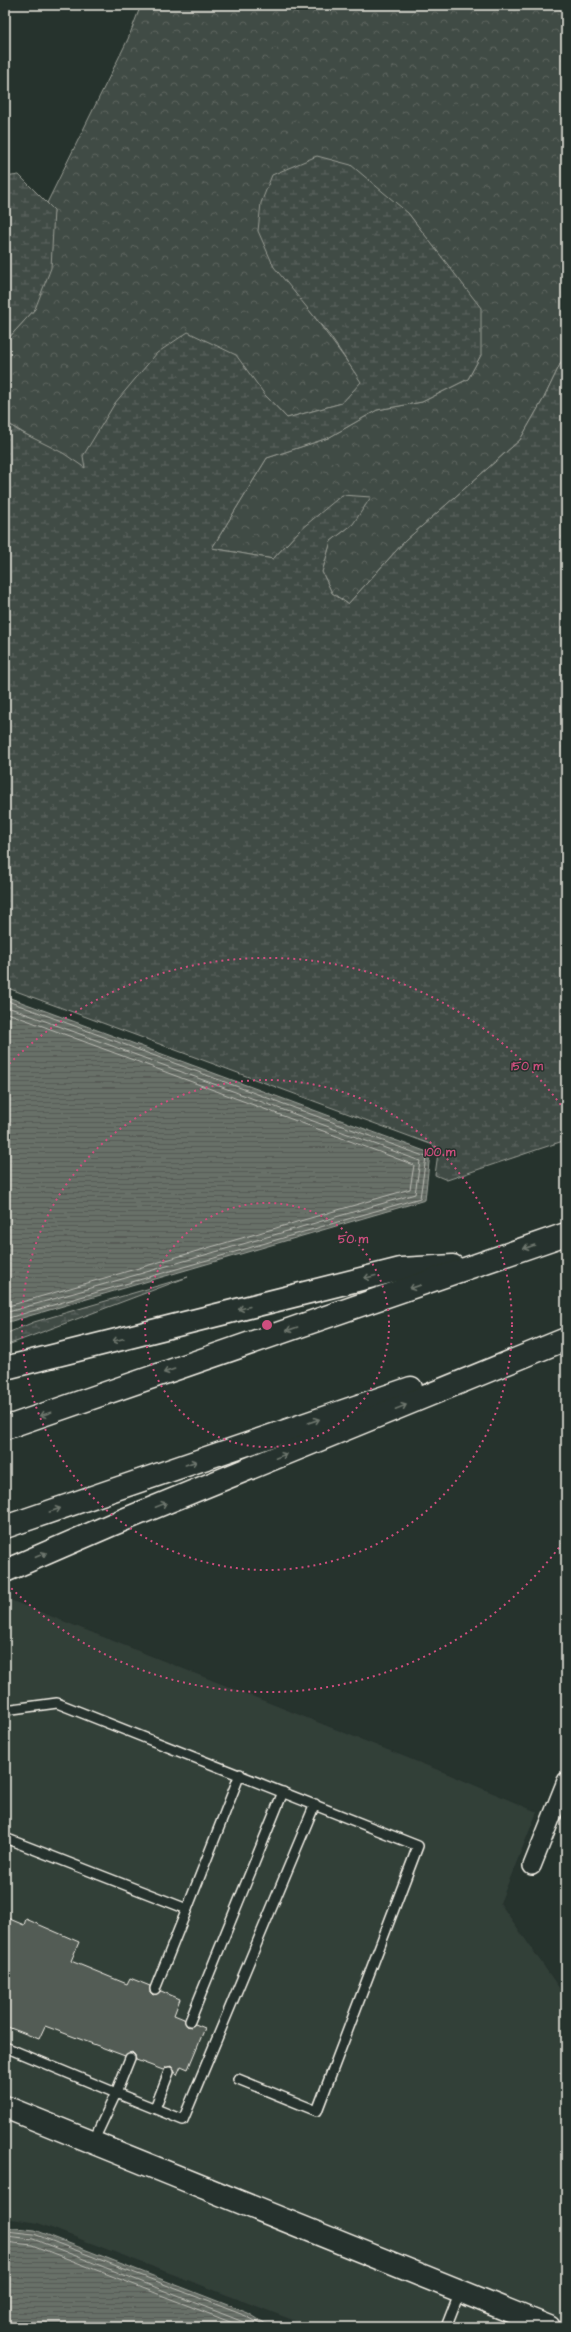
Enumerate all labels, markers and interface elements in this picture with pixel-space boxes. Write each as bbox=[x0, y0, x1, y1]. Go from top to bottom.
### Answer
text: 150 m bbox=[511, 1058, 544, 1075]
text: 100 m bbox=[425, 1144, 456, 1161]
text: 50 m bbox=[338, 1231, 369, 1248]
one-way arrow bbox=[524, 1244, 536, 1252]
one-way arrow bbox=[364, 1273, 377, 1281]
one-way arrow bbox=[408, 1284, 421, 1291]
one-way arrow bbox=[238, 1305, 251, 1313]
centre of rings bbox=[260, 1318, 274, 1332]
one-way arrow bbox=[285, 1326, 298, 1333]
one-way arrow bbox=[112, 1337, 125, 1344]
one-way arrow bbox=[163, 1368, 175, 1376]
one-way arrow bbox=[395, 1402, 407, 1410]
one-way arrow bbox=[40, 1410, 52, 1418]
one-way arrow bbox=[308, 1417, 321, 1424]
one-way arrow bbox=[275, 1452, 287, 1460]
one-way arrow bbox=[185, 1459, 198, 1466]
one-way arrow bbox=[154, 1500, 166, 1508]
one-way arrow bbox=[49, 1505, 61, 1513]
one-way arrow bbox=[34, 1551, 46, 1558]

